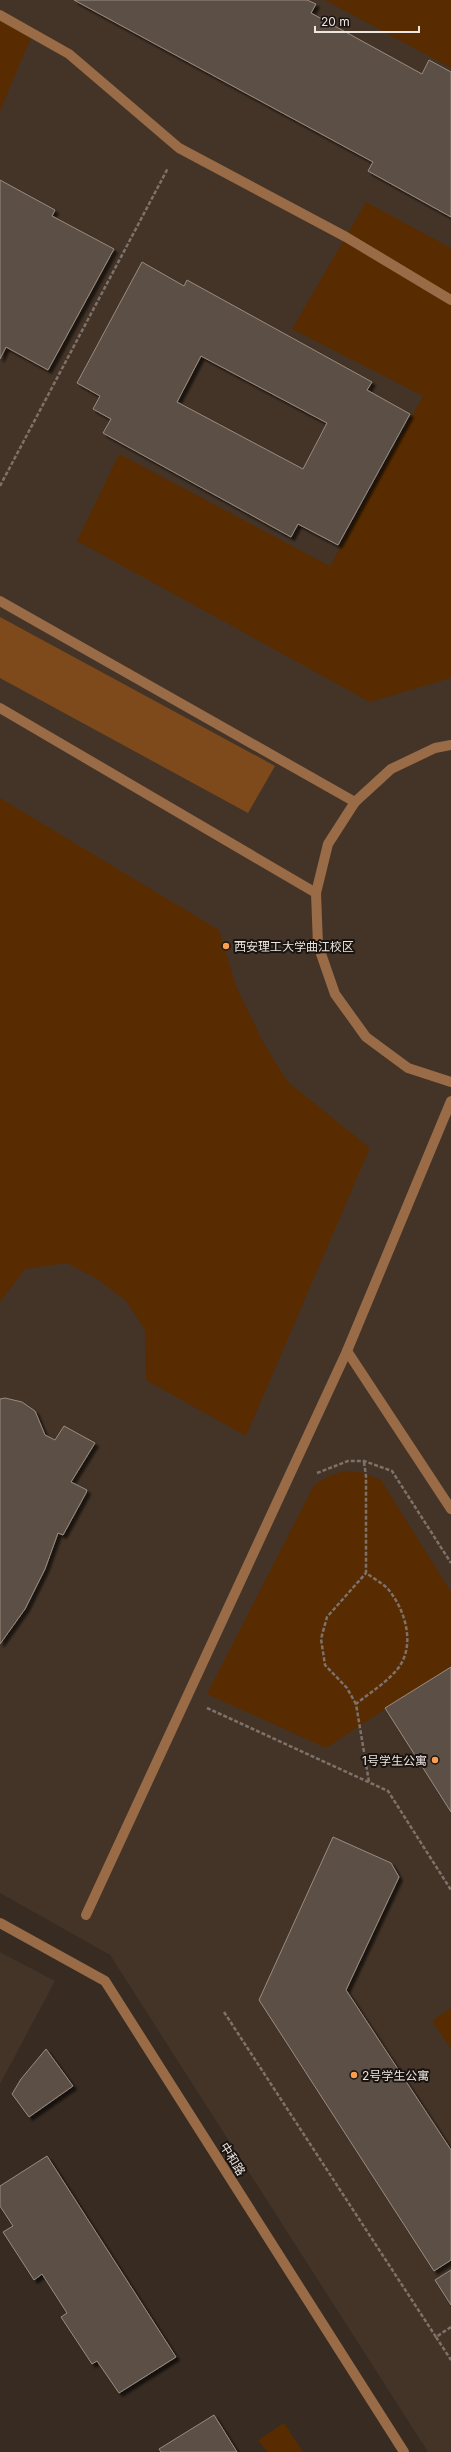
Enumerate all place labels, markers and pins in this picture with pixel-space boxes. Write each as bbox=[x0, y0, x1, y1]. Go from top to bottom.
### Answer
place label: 西安理工大学曲江校区 bbox=[234, 939, 354, 954]
marker: 西安理工大学曲江校区 bbox=[221, 941, 231, 951]
place label: 1号学生公寓 bbox=[362, 1753, 427, 1768]
marker: 1号学生公寓 bbox=[430, 1755, 440, 1765]
place label: 2号学生公寓 bbox=[362, 2068, 429, 2083]
marker: 2号学生公寓 bbox=[349, 2070, 359, 2080]

